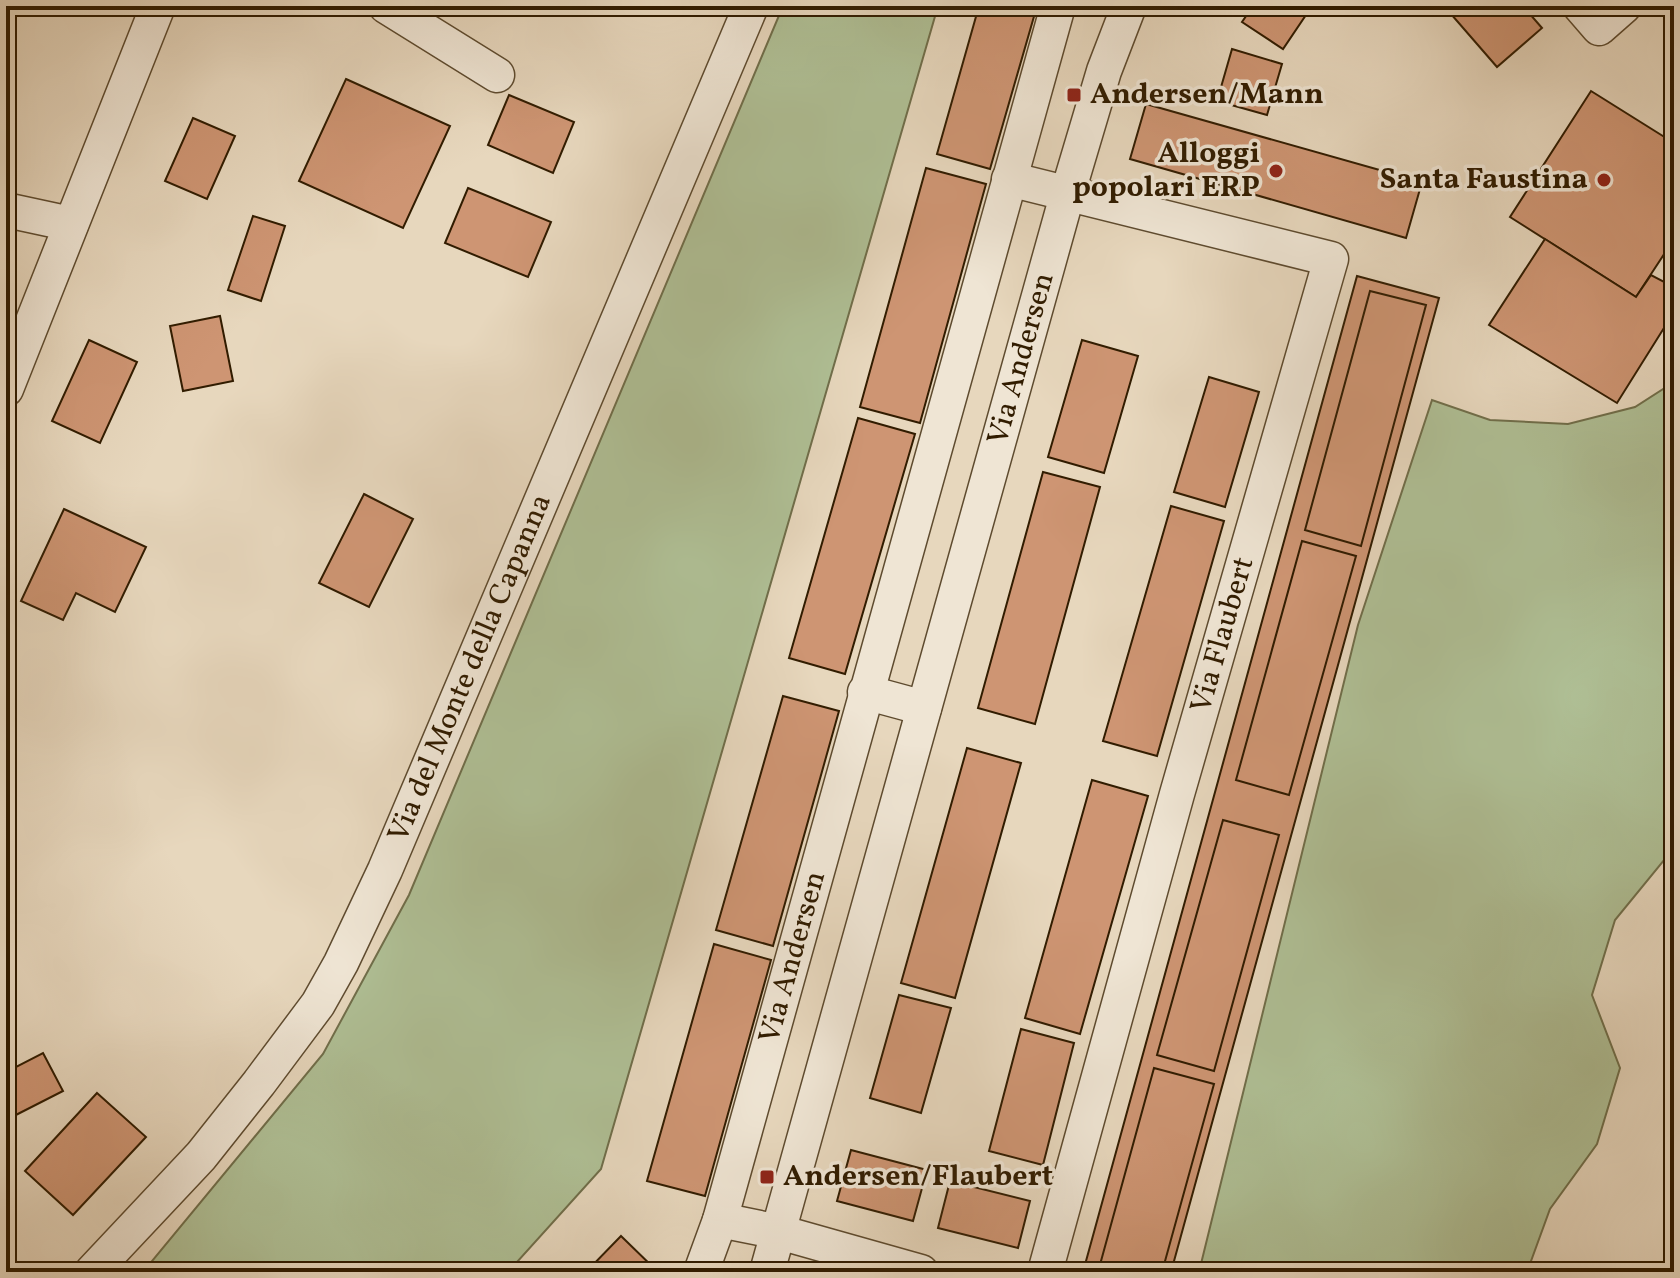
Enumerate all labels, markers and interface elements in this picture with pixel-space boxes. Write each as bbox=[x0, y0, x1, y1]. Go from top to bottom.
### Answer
place label: Andersen/Mann bbox=[1090, 74, 1324, 116]
marker: Andersen/Mann bbox=[1065, 86, 1083, 104]
place label: Alloggi popolari ERP bbox=[1072, 133, 1260, 209]
place label: Santa Faustina bbox=[1380, 159, 1588, 201]
marker: Alloggi popolari ERP bbox=[1267, 162, 1285, 180]
marker: Santa Faustina bbox=[1595, 171, 1613, 189]
street label: Via Andersen bbox=[978, 268, 1065, 450]
street label: Via del Monte della Capanna bbox=[378, 488, 563, 849]
street label: Via Flaubert bbox=[1181, 552, 1265, 718]
street label: Via Andersen bbox=[749, 867, 837, 1048]
place label: Andersen/Flaubert bbox=[783, 1156, 1053, 1198]
marker: Andersen/Flaubert bbox=[758, 1168, 776, 1186]

